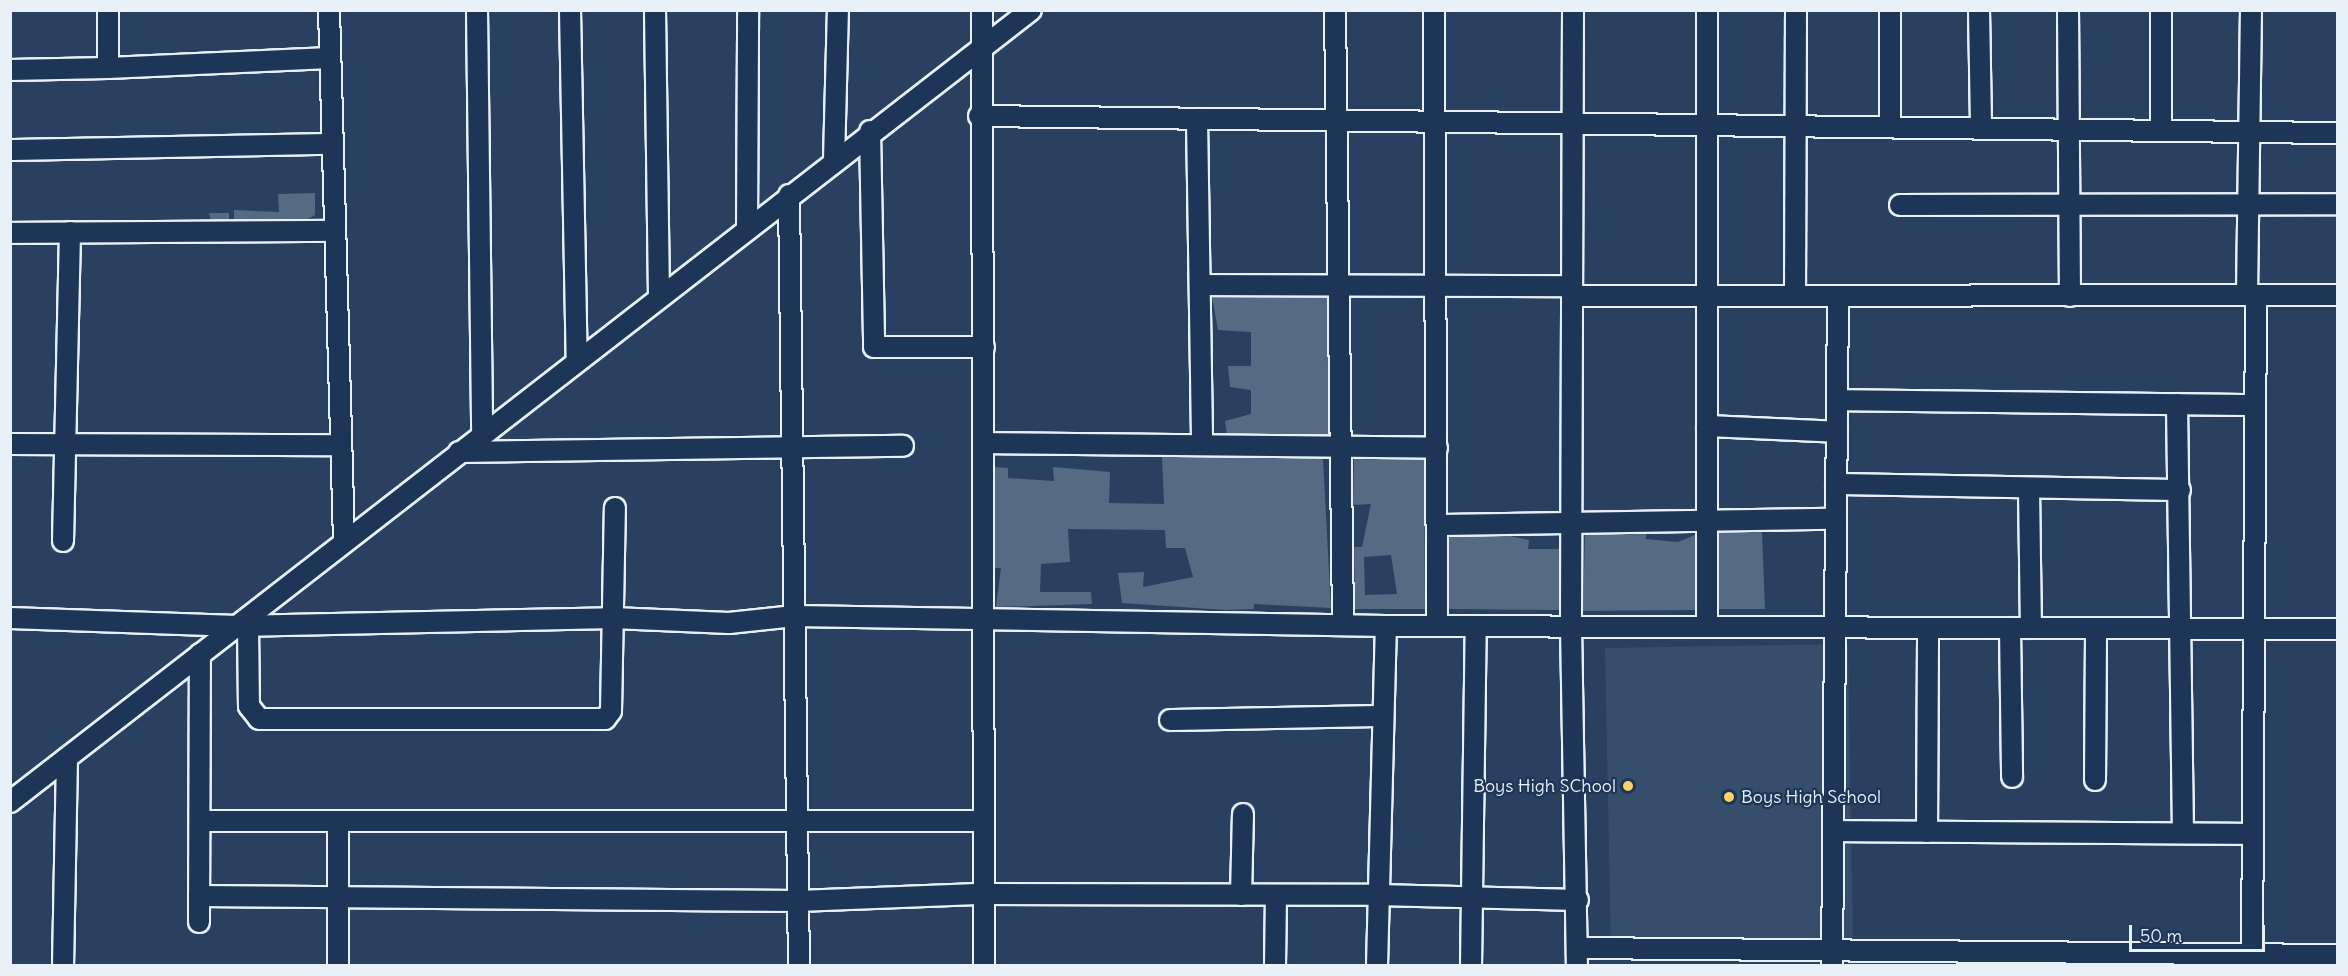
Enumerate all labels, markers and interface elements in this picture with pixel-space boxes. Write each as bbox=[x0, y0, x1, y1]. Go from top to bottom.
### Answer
place label: Boys High SChool bbox=[1473, 775, 1616, 797]
marker: Boys High SChool bbox=[1621, 779, 1635, 793]
place label: Boys High School bbox=[1741, 786, 1881, 808]
marker: Boys High School bbox=[1722, 790, 1736, 804]
scale bar bbox=[2132, 913, 2268, 951]
text: 50 m bbox=[2140, 924, 2182, 947]

